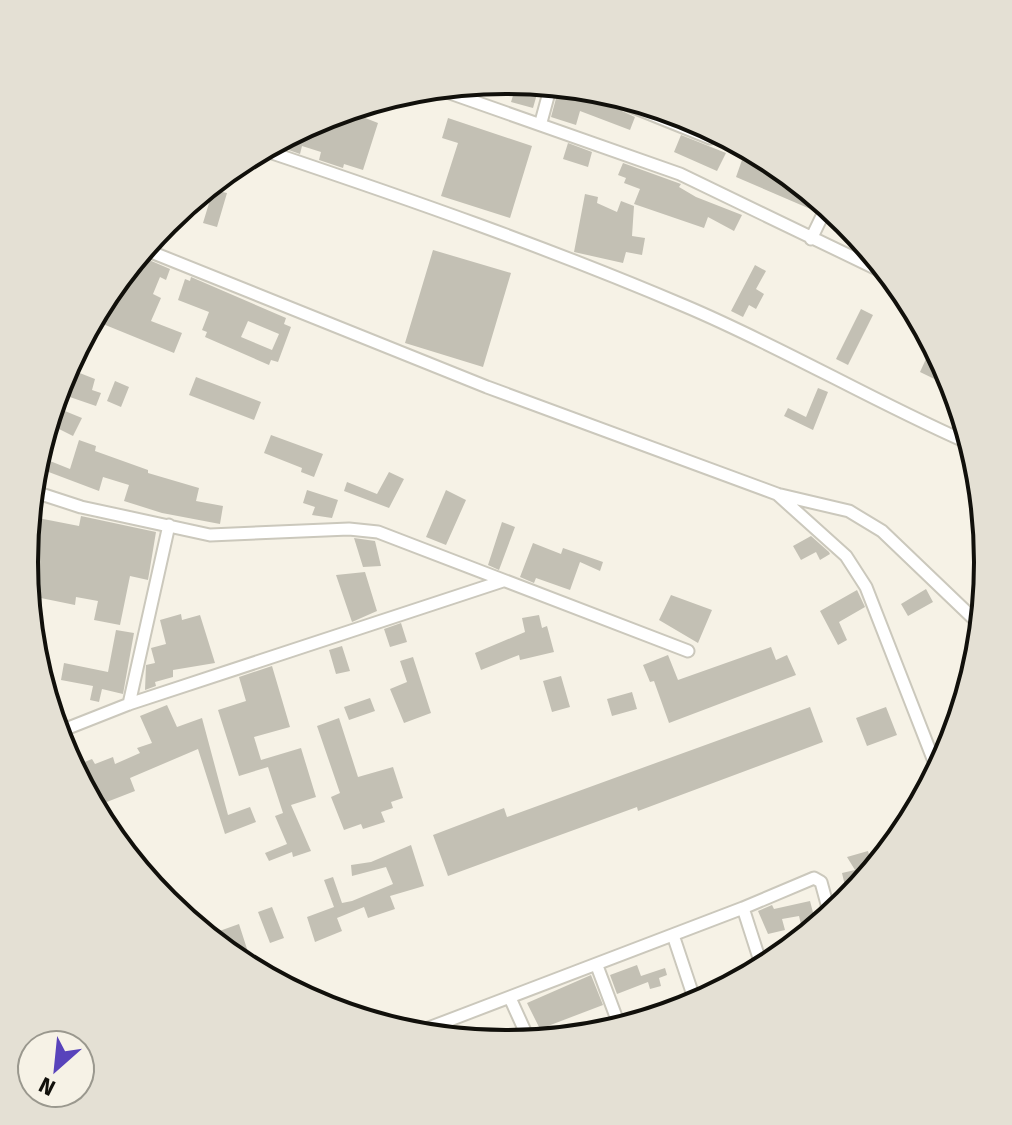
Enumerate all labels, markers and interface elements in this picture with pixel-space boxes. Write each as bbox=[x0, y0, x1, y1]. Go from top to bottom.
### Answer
north arrow bbox=[16, 1029, 96, 1109]
text: N bbox=[35, 1071, 60, 1102]

